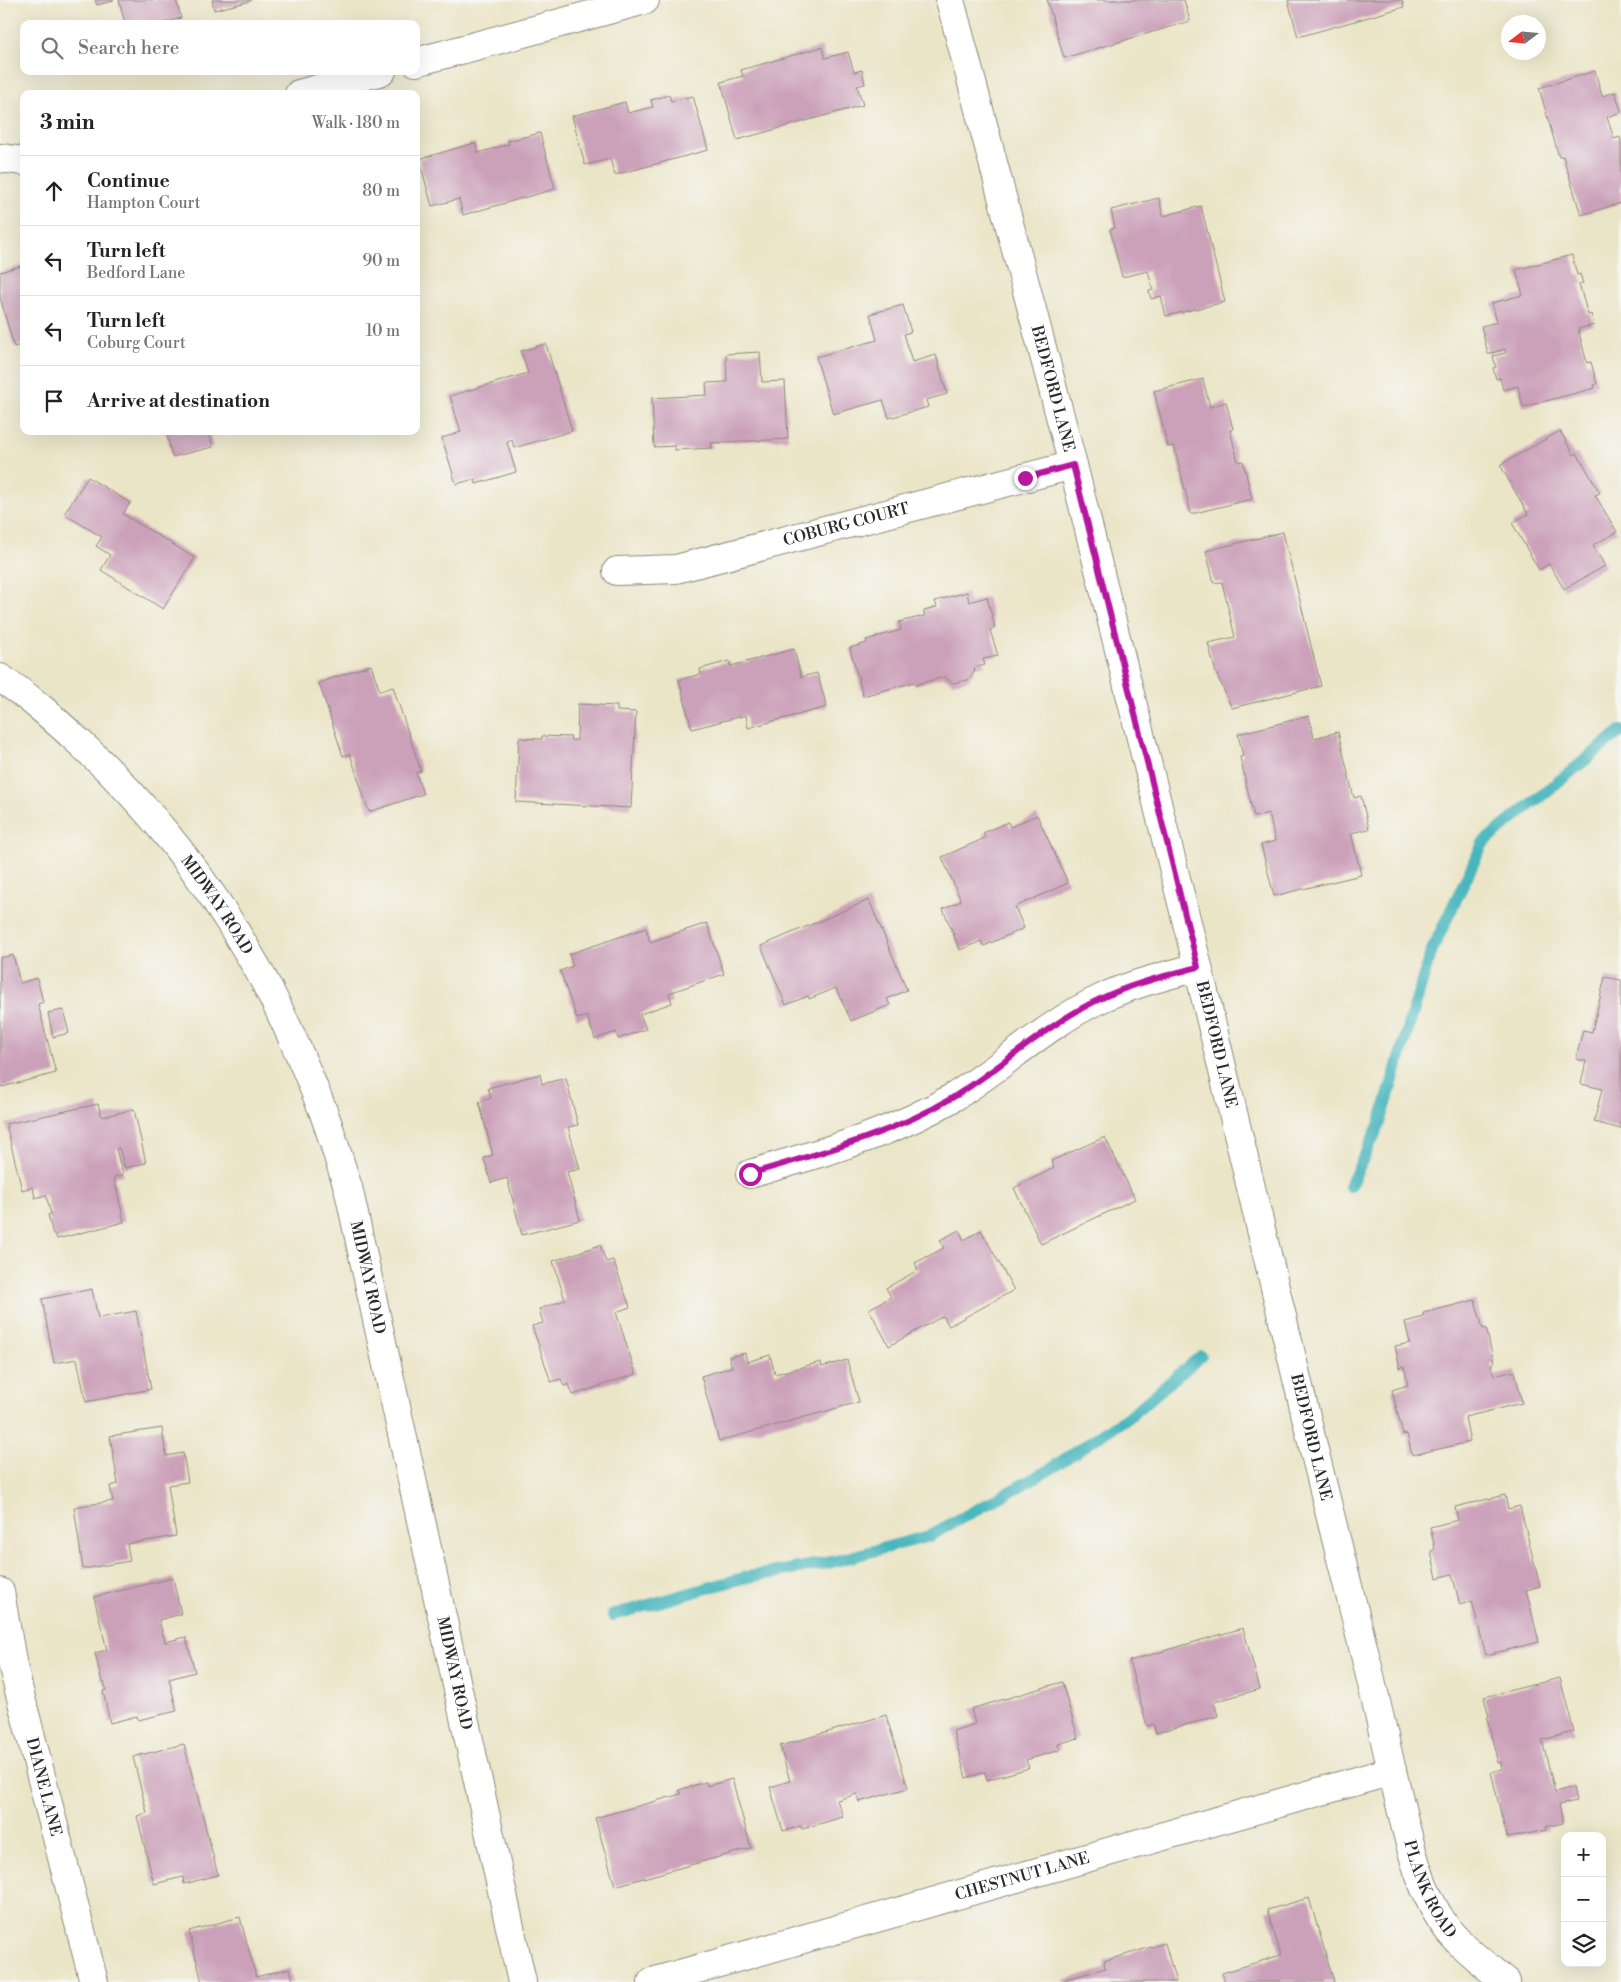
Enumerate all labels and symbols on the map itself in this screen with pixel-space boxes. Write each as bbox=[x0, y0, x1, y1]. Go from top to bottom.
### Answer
north arrow bbox=[1501, 15, 1546, 60]
street label: BEDFORD LANE bbox=[1026, 322, 1079, 454]
route end bbox=[1014, 467, 1037, 490]
street label: COBURG COURT bbox=[781, 498, 911, 551]
street label: MIDWAY ROAD bbox=[177, 851, 257, 958]
street label: BEDFORD LANE bbox=[1192, 978, 1241, 1110]
route start bbox=[739, 1163, 762, 1186]
street label: MIDWAY ROAD bbox=[346, 1219, 390, 1336]
street label: BEDFORD LANE bbox=[1286, 1371, 1336, 1503]
street label: MIDWAY ROAD bbox=[432, 1615, 476, 1732]
street label: DIANE LANE bbox=[22, 1736, 66, 1838]
street label: PLANK ROAD bbox=[1399, 1838, 1461, 1942]
street label: CHESTNUT LANE bbox=[953, 1848, 1092, 1905]

